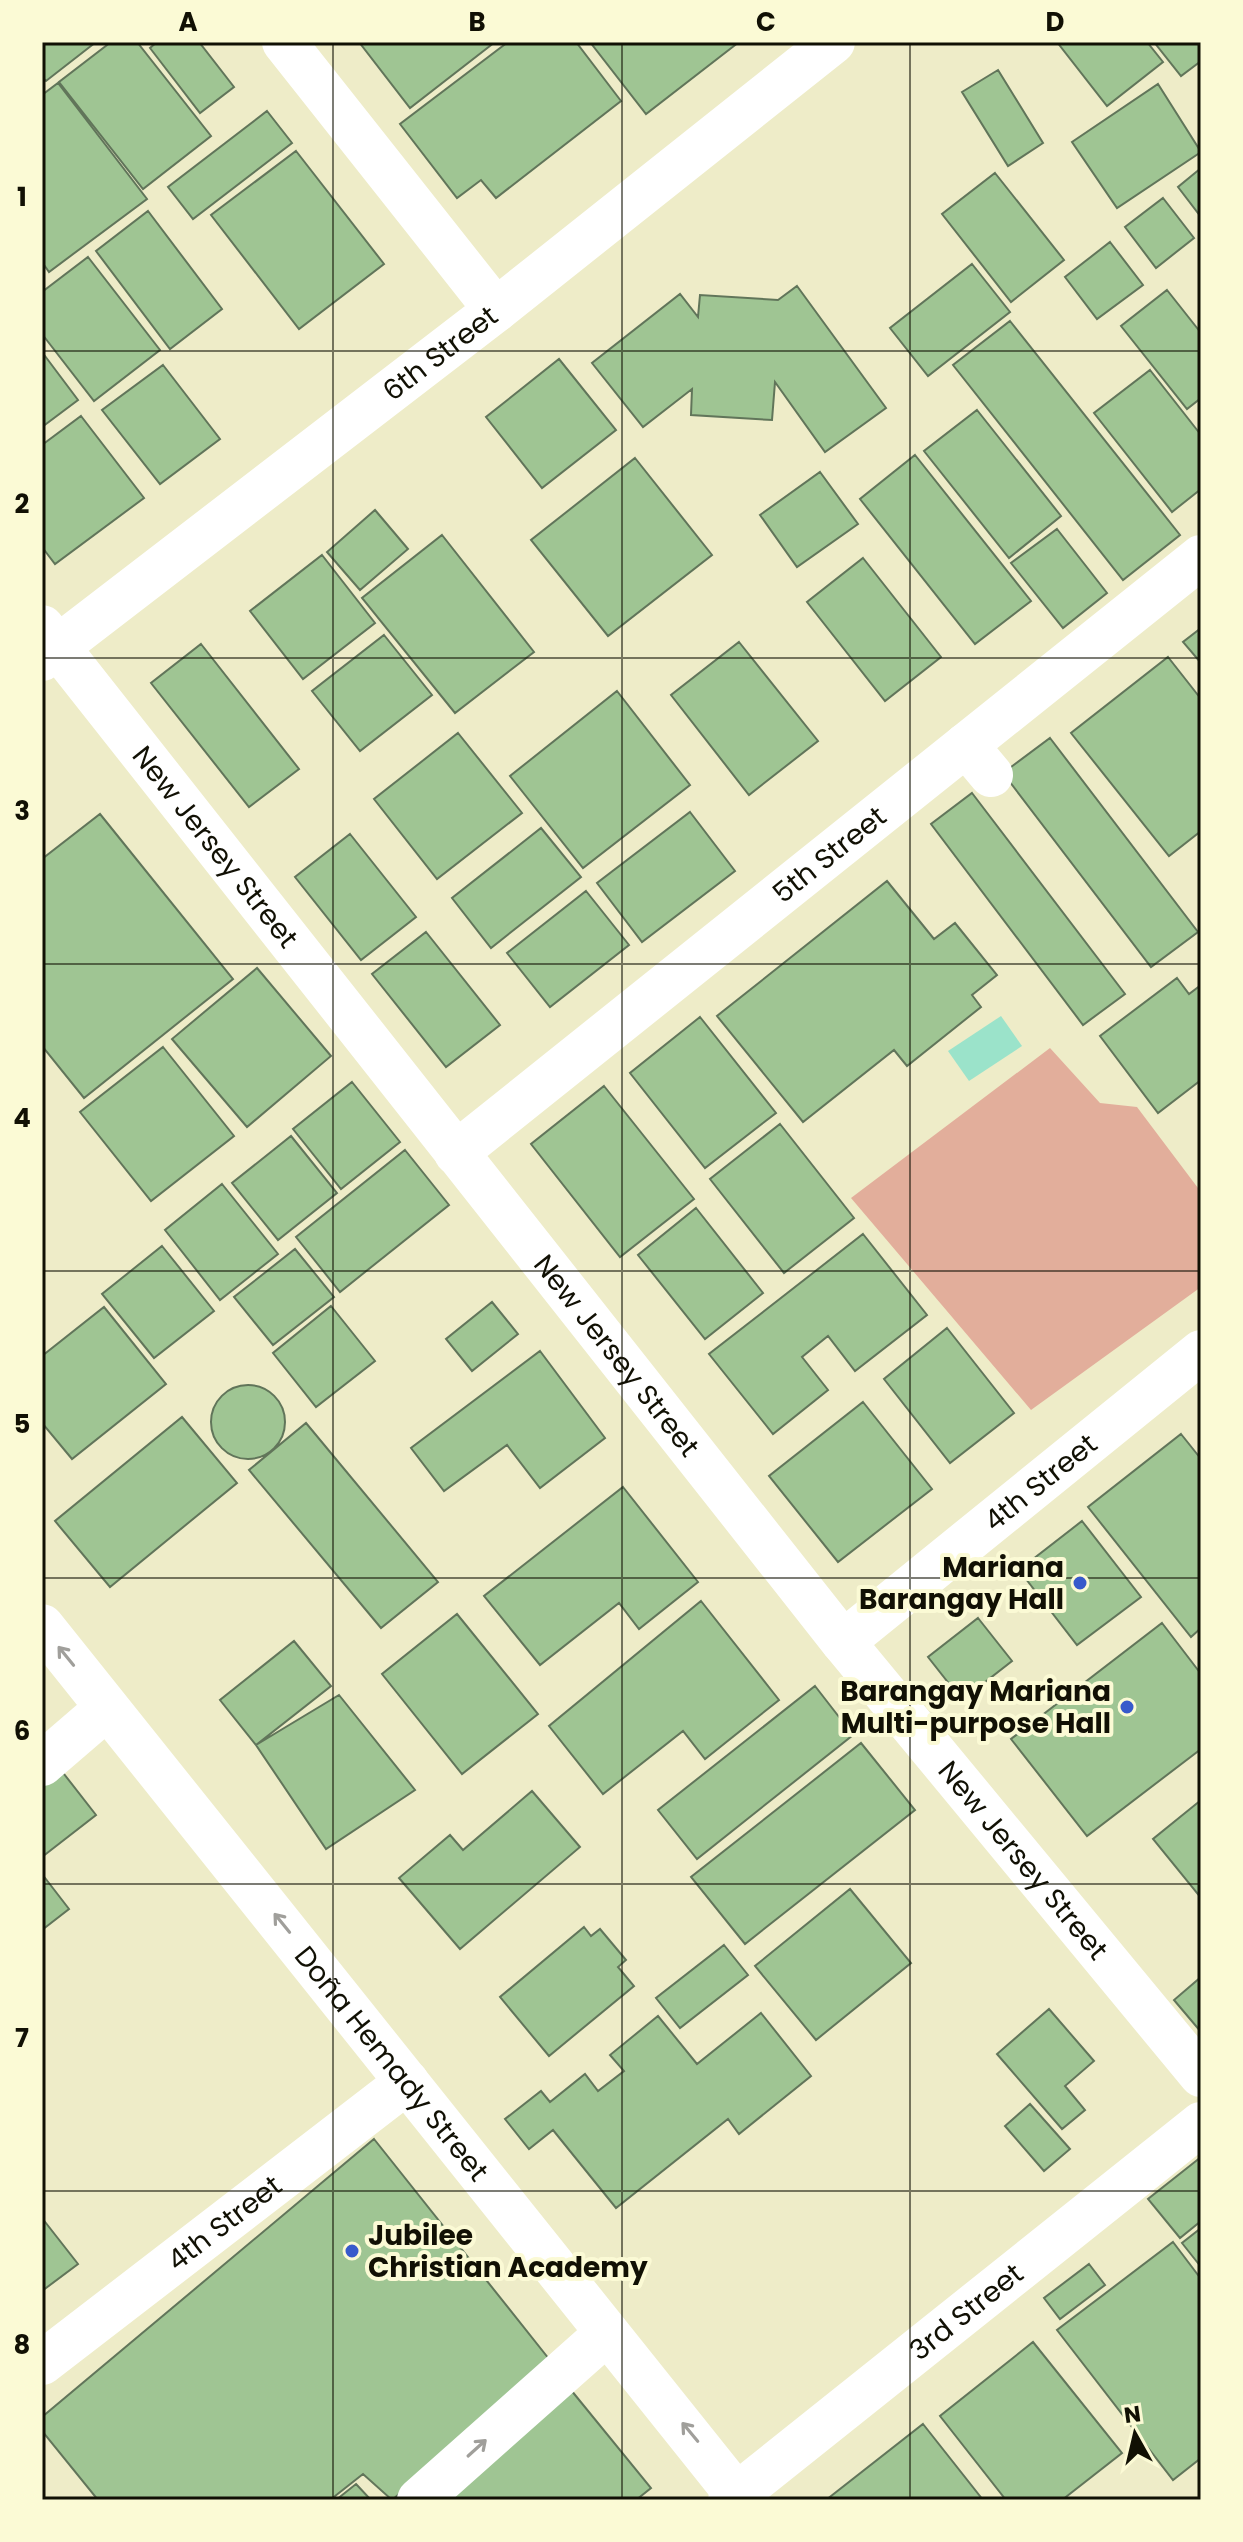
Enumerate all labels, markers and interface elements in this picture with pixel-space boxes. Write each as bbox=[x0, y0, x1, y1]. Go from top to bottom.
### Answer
text: A bbox=[178, 4, 198, 40]
text: B bbox=[468, 4, 486, 40]
text: C bbox=[756, 4, 776, 40]
text: D bbox=[1046, 4, 1065, 40]
text: 1 bbox=[17, 179, 27, 215]
street label: 6th Street bbox=[374, 296, 506, 410]
text: 2 bbox=[15, 486, 30, 522]
street label: New Jersey Street bbox=[123, 738, 307, 956]
text: 3 bbox=[14, 793, 30, 829]
street label: 5th Street bbox=[764, 797, 894, 912]
text: 4 bbox=[13, 1100, 31, 1136]
street label: New Jersey Street bbox=[525, 1246, 709, 1465]
text: 5 bbox=[14, 1406, 30, 1442]
street label: 4th Street bbox=[976, 1424, 1105, 1540]
place label: Mariana Barangay Hall bbox=[859, 1548, 1064, 1619]
marker: Mariana Barangay Hall bbox=[1071, 1574, 1089, 1592]
one-way arrow bbox=[57, 1646, 75, 1667]
place label: Barangay Mariana Multi-purpose Hall bbox=[840, 1672, 1111, 1743]
marker: Barangay Mariana Multi-purpose Hall bbox=[1118, 1698, 1136, 1716]
text: 6 bbox=[14, 1713, 30, 1749]
street label: New Jersey Street bbox=[929, 1752, 1117, 1968]
one-way arrow bbox=[273, 1913, 291, 1934]
street label: Doña Hemady Street bbox=[286, 1938, 498, 2189]
text: 7 bbox=[15, 2020, 29, 2056]
street label: 4th Street bbox=[159, 2166, 290, 2279]
place label: Jubilee Christian Academy bbox=[368, 2216, 648, 2287]
marker: Jubilee Christian Academy bbox=[343, 2242, 361, 2260]
street label: 3rd Street bbox=[901, 2254, 1031, 2369]
text: 8 bbox=[14, 2327, 30, 2363]
north arrow bbox=[1095, 2394, 1175, 2474]
text: N bbox=[1122, 2398, 1143, 2431]
one-way arrow bbox=[681, 2422, 699, 2443]
one-way arrow bbox=[467, 2438, 487, 2457]

